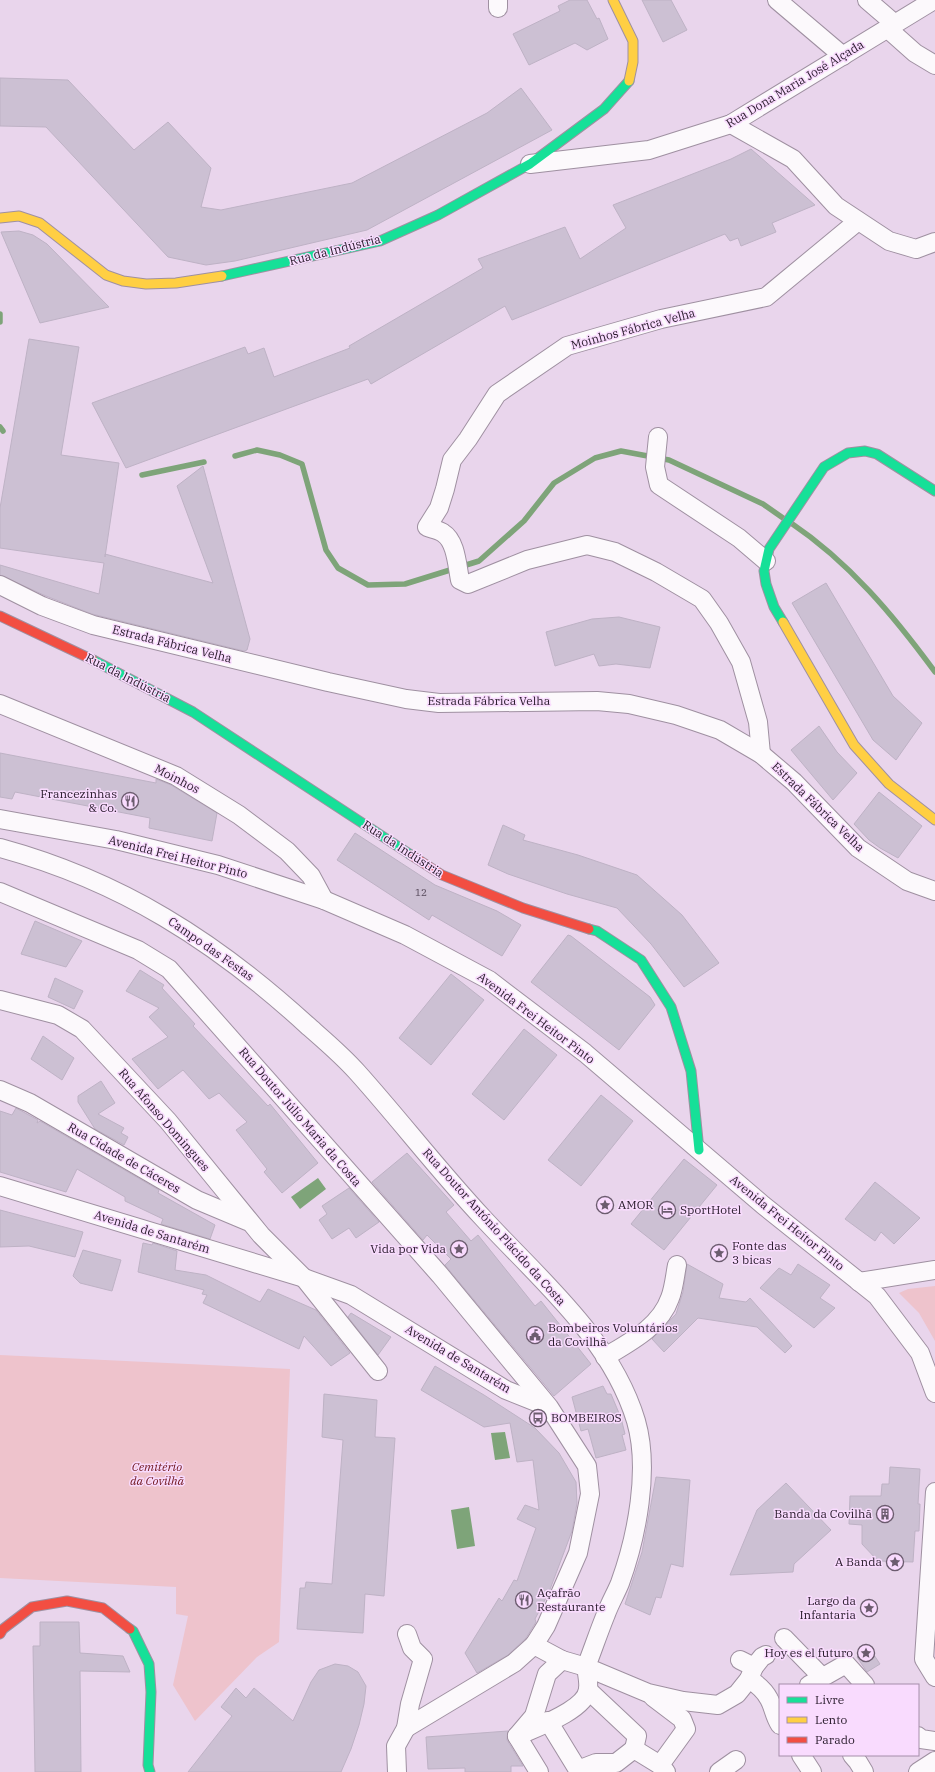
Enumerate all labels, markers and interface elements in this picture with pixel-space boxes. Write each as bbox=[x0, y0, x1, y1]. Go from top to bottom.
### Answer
street label: Rua Dona Maria José Alçada bbox=[723, 36, 867, 131]
street label: Rua da Indústria bbox=[288, 231, 383, 268]
street label: Moinhos Fábrica Velha bbox=[569, 305, 697, 352]
street label: Estrada Fábrica Velha bbox=[111, 621, 234, 666]
street label: Rua da Indústria bbox=[83, 650, 174, 706]
street label: Estrada Fábrica Velha bbox=[428, 693, 551, 708]
street label: Estrada Fábrica Velha bbox=[769, 759, 868, 855]
street label: Moinhos bbox=[152, 761, 202, 796]
place label: Francezinhas & Co. bbox=[40, 786, 117, 815]
restaurant icon: Francezinhas & Co. bbox=[120, 791, 140, 811]
street label: Rua da Indústria bbox=[360, 817, 447, 881]
street label: Avenida Frei Heitor Pinto bbox=[107, 832, 250, 881]
house number: 12 bbox=[415, 886, 427, 899]
street label: Campo das Festas bbox=[166, 913, 257, 984]
street label: Avenida Frei Heitor Pinto bbox=[475, 969, 598, 1067]
street label: Rua Doutor Júlio Maria da Costa bbox=[236, 1044, 365, 1190]
street label: Rua Afonso Domingues bbox=[116, 1065, 213, 1174]
street label: Rua Cidade de Cáceres bbox=[65, 1119, 183, 1196]
street label: Rua Doutor António Plácido da Costa bbox=[420, 1145, 569, 1309]
street label: Avenida Frei Heitor Pinto bbox=[727, 1172, 848, 1274]
place icon: AMOR bbox=[595, 1195, 615, 1215]
place label: AMOR bbox=[618, 1197, 653, 1212]
hotel icon: SportHotel bbox=[657, 1200, 677, 1220]
place label: SportHotel bbox=[680, 1202, 742, 1217]
street label: Avenida de Santarém bbox=[92, 1207, 212, 1256]
place label: Fonte das 3 bicas bbox=[732, 1238, 787, 1267]
place icon: Vida por Vida bbox=[449, 1239, 469, 1259]
place label: Vida por Vida bbox=[370, 1241, 446, 1256]
place icon: Fonte das 3 bicas bbox=[709, 1243, 729, 1263]
place label: Bombeiros Voluntários da Covilhã bbox=[548, 1320, 678, 1349]
street label: Avenida de Santarém bbox=[403, 1321, 514, 1396]
public building icon: Bombeiros Voluntários da Covilhã bbox=[525, 1325, 545, 1345]
bus stop icon: BOMBEIROS bbox=[528, 1408, 548, 1428]
place label: BOMBEIROS bbox=[551, 1410, 622, 1425]
park label: Cemitério da Covilhã bbox=[130, 1459, 185, 1488]
building icon: Banda da Covilhã bbox=[875, 1504, 895, 1524]
place label: Banda da Covilhã bbox=[774, 1506, 872, 1521]
place icon: A Banda bbox=[885, 1552, 905, 1572]
place label: A Banda bbox=[835, 1554, 882, 1569]
place label: Açafrão Restaurante bbox=[537, 1585, 605, 1614]
restaurant icon: Açafrão Restaurante bbox=[514, 1590, 534, 1610]
place label: Largo da Infantaria bbox=[799, 1593, 856, 1622]
place icon: Largo da Infantaria bbox=[859, 1598, 879, 1618]
place icon: Hoy es el futuro bbox=[856, 1643, 876, 1663]
place label: Hoy es el futuro bbox=[764, 1645, 853, 1660]
legend bbox=[779, 1684, 919, 1756]
text: Livre bbox=[815, 1692, 844, 1707]
text: Lento bbox=[815, 1712, 847, 1727]
text: Parado bbox=[815, 1732, 855, 1747]

